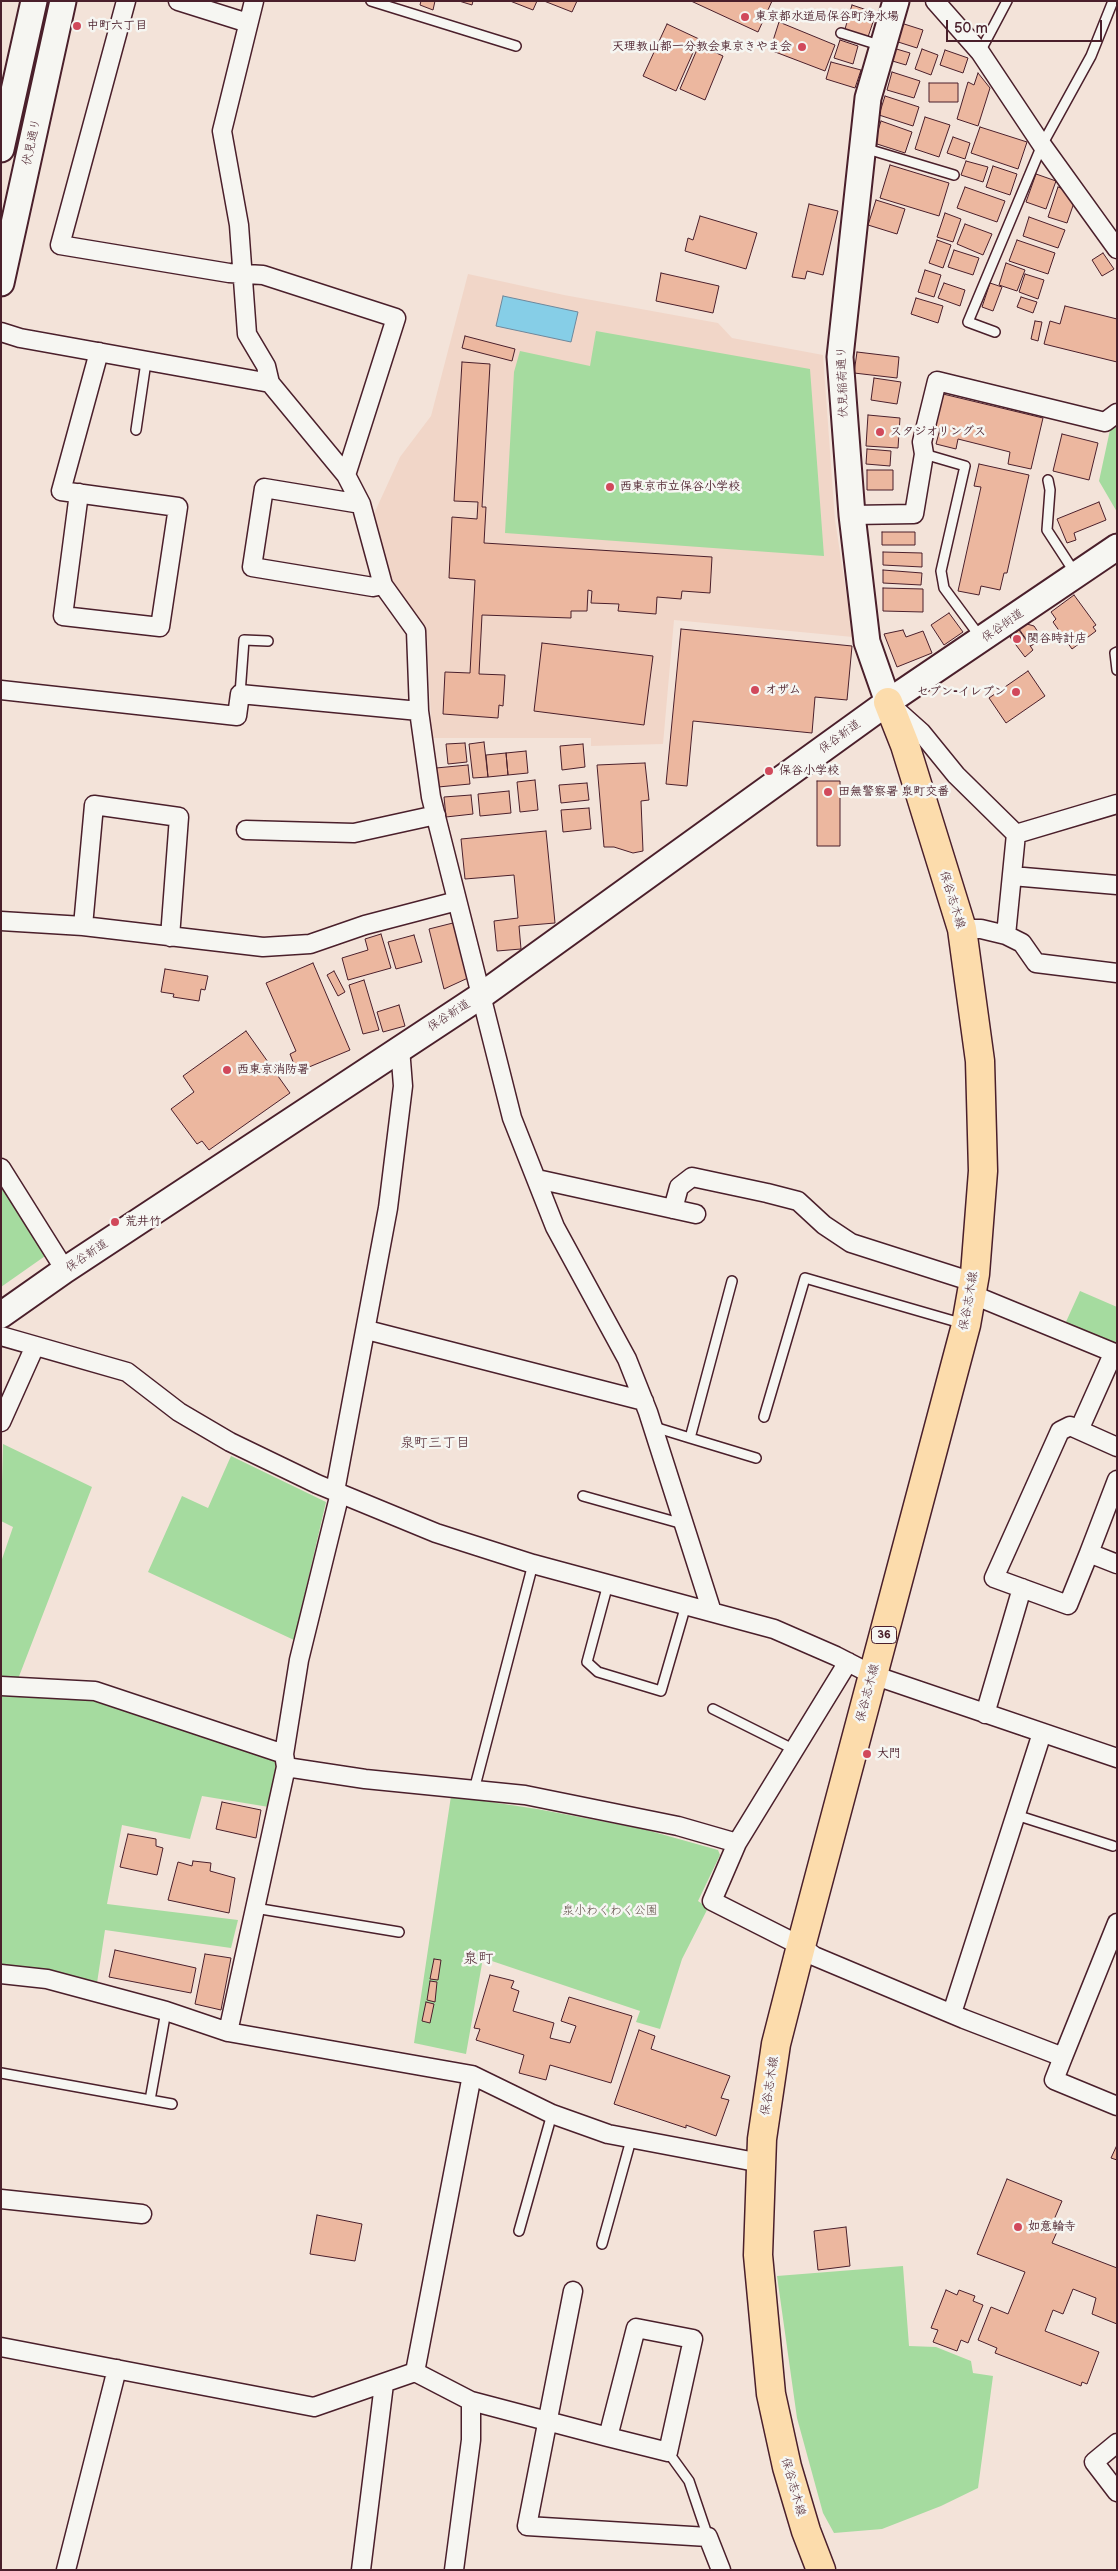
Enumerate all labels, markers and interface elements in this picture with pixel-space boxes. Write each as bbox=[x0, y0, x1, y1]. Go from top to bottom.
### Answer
place label: 東京都水道局保谷町浄水場 bbox=[755, 10, 899, 24]
scale bar bbox=[948, 10, 1104, 42]
marker: 東京都水道局保谷町浄水場 bbox=[739, 11, 751, 23]
place label: 中町六丁目 bbox=[87, 19, 147, 33]
text: 50 m bbox=[954, 19, 988, 38]
marker: 中町六丁目 bbox=[71, 20, 83, 32]
place label: 天理教山都一分教会東京きやま会 bbox=[612, 40, 792, 54]
marker: 天理教山都一分教会東京きやま会 bbox=[796, 41, 808, 53]
street label: 伏見通り bbox=[20, 117, 44, 167]
street label: 伏見稲荷通り bbox=[835, 346, 851, 418]
place label: スタジオリングス bbox=[890, 425, 986, 439]
marker: スタジオリングス bbox=[874, 426, 886, 438]
place label: 西東京市立保谷小学校 bbox=[620, 480, 740, 494]
marker: 西東京市立保谷小学校 bbox=[604, 481, 616, 493]
street label: 保谷街道 bbox=[979, 606, 1027, 646]
place label: 関谷時計店 bbox=[1027, 632, 1087, 646]
marker: 関谷時計店 bbox=[1011, 633, 1023, 645]
place label: オザム bbox=[765, 683, 801, 697]
marker: オザム bbox=[749, 684, 761, 696]
place label: セブン-イレブン bbox=[917, 685, 1006, 699]
marker: セブン-イレブン bbox=[1010, 686, 1022, 698]
street label: 保谷新道 bbox=[816, 717, 864, 757]
place label: 保谷小学校 bbox=[779, 764, 839, 778]
marker: 保谷小学校 bbox=[763, 765, 775, 777]
place label: 田無警察署 泉町交番 bbox=[838, 785, 949, 799]
marker: 田無警察署 泉町交番 bbox=[822, 786, 834, 798]
street label: 保谷志木線 bbox=[936, 869, 968, 931]
street label: 保谷新道 bbox=[425, 997, 473, 1035]
place label: 西東京消防署 bbox=[237, 1063, 309, 1077]
marker: 西東京消防署 bbox=[221, 1064, 233, 1076]
place label: 荒井竹 bbox=[125, 1215, 161, 1229]
marker: 荒井竹 bbox=[109, 1216, 121, 1228]
street label: 保谷新道 bbox=[63, 1237, 111, 1275]
street label: 保谷志木線 bbox=[957, 1270, 981, 1332]
district label: 泉町三丁目 bbox=[400, 1435, 470, 1451]
road number: 36 bbox=[872, 1626, 896, 1644]
street label: 保谷志木線 bbox=[853, 1662, 883, 1724]
place label: 大門 bbox=[877, 1747, 901, 1761]
marker: 大門 bbox=[861, 1748, 873, 1760]
park label: 泉小わくわく公園 bbox=[562, 1904, 658, 1918]
district label: 泉町 bbox=[463, 1950, 493, 1968]
street label: 保谷志木線 bbox=[758, 2055, 782, 2117]
place label: 如意輪寺 bbox=[1028, 2220, 1076, 2234]
marker: 如意輪寺 bbox=[1012, 2221, 1024, 2233]
street label: 保谷志木線 bbox=[778, 2456, 808, 2518]

